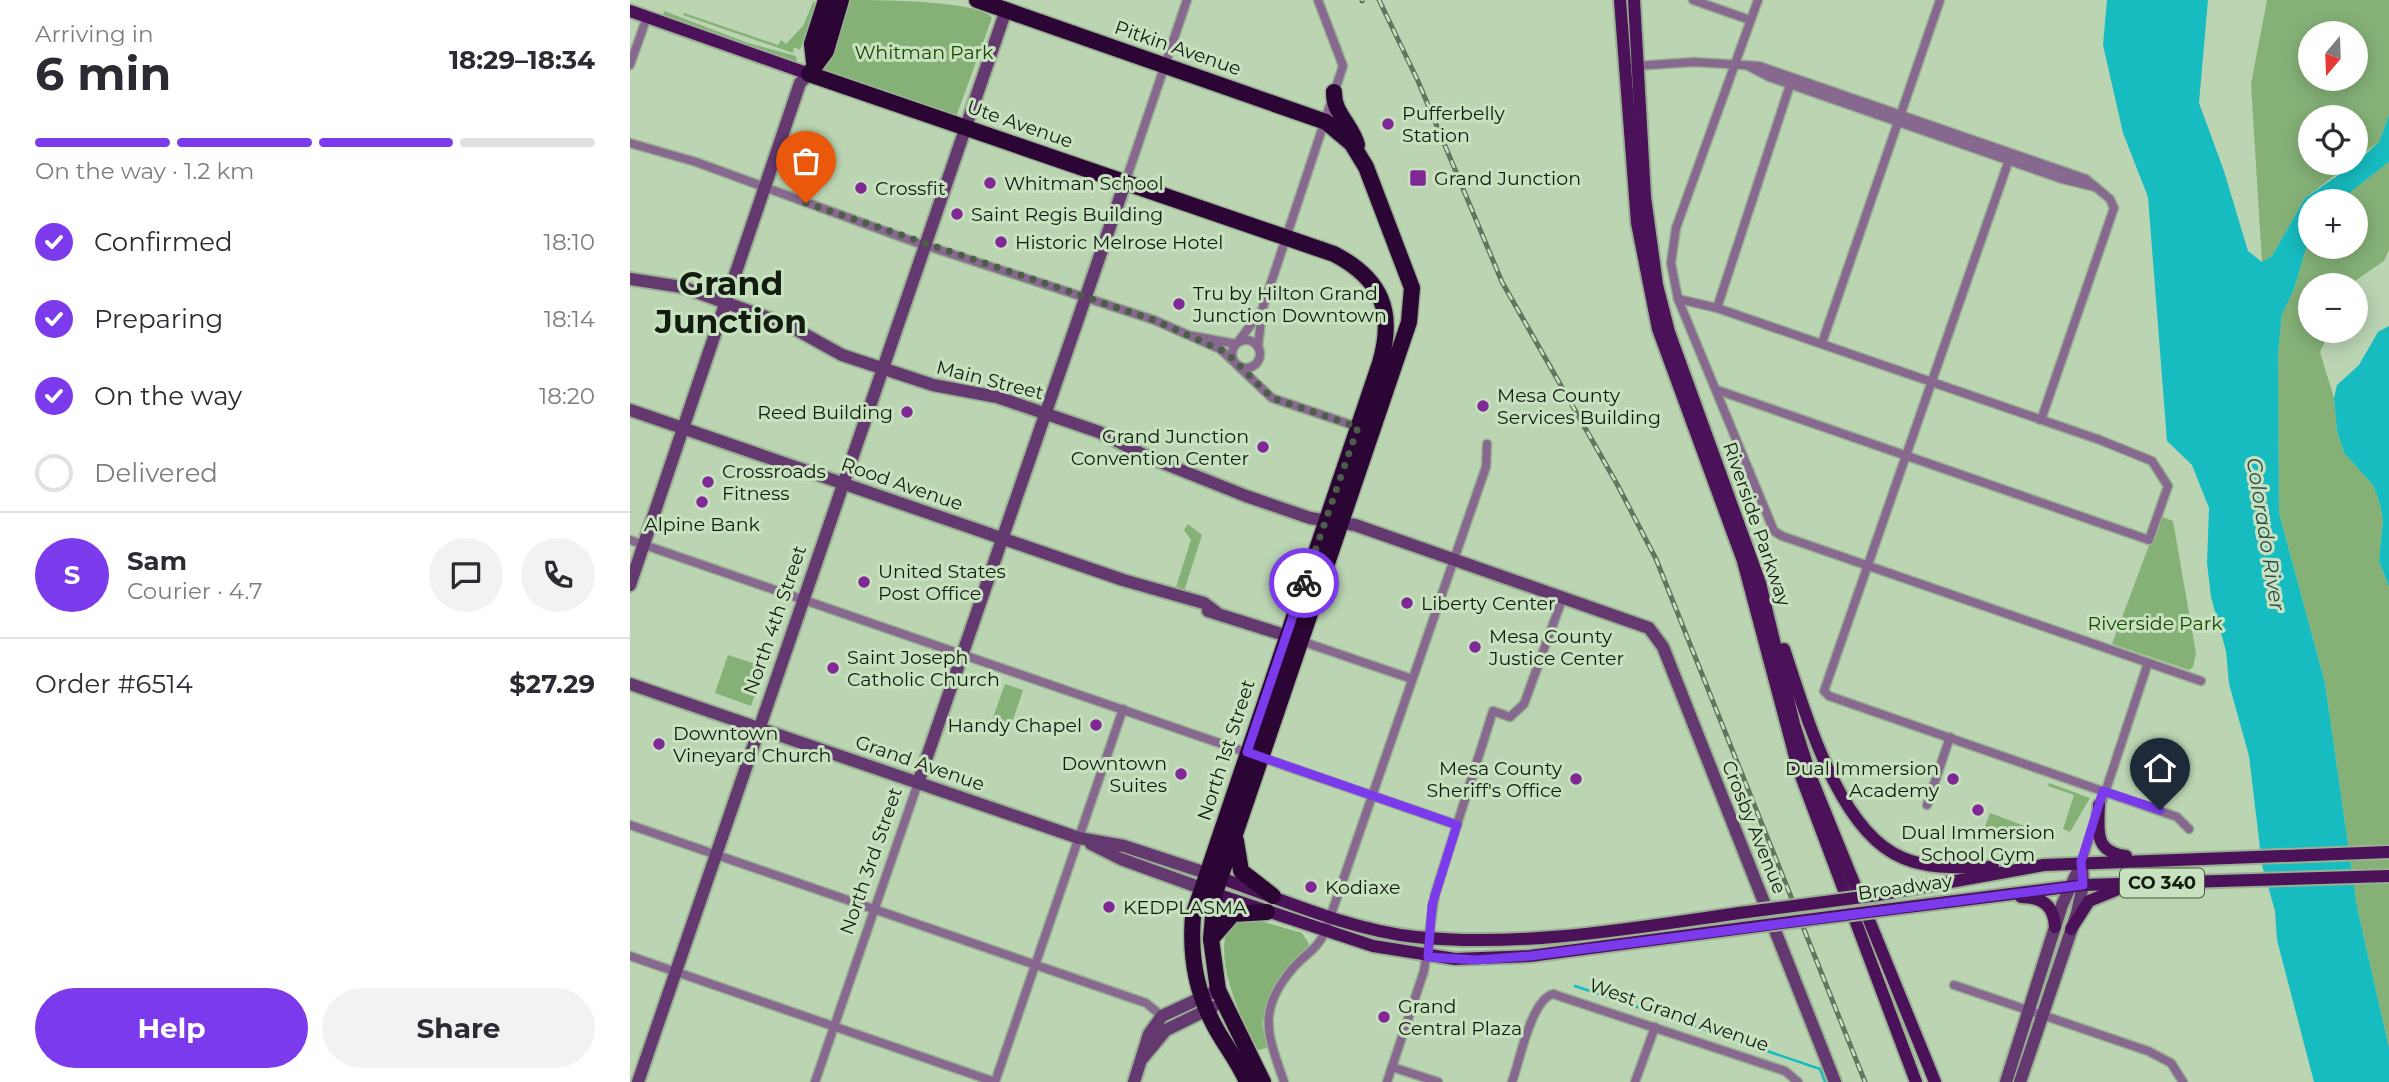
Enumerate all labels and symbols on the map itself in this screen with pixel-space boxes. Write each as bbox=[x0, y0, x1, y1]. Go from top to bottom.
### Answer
street label: Pitkin Avenue bbox=[1112, 16, 1244, 80]
north arrow bbox=[2298, 21, 2368, 91]
park label: Whitman Park bbox=[855, 41, 994, 64]
street label: Ute Avenue bbox=[964, 95, 1076, 153]
place label: Pufferbelly Station bbox=[1402, 102, 1506, 147]
marker: Pufferbelly Station bbox=[1380, 116, 1396, 132]
pin bbox=[776, 131, 836, 203]
place label: Grand Junction bbox=[1434, 167, 1581, 190]
marker: Grand Junction bbox=[1408, 168, 1428, 188]
place label: Whitman School bbox=[1004, 172, 1164, 195]
marker: Whitman School bbox=[982, 175, 998, 191]
place label: Crossfit bbox=[875, 177, 946, 200]
marker: Crossfit bbox=[853, 180, 869, 196]
place label: Saint Regis Building bbox=[971, 203, 1163, 226]
marker: Saint Regis Building bbox=[949, 206, 965, 222]
place label: Historic Melrose Hotel bbox=[1015, 231, 1223, 254]
marker: Historic Melrose Hotel bbox=[993, 234, 1009, 250]
district label: Grand Junction bbox=[654, 263, 807, 341]
place label: Tru by Hilton Grand Junction Downtown bbox=[1192, 282, 1387, 327]
marker: Tru by Hilton Grand Junction Downtown bbox=[1171, 296, 1187, 312]
street label: Main Street bbox=[934, 356, 1046, 405]
place label: Mesa County Services Building bbox=[1497, 384, 1661, 429]
marker: Mesa County Services Building bbox=[1475, 398, 1491, 414]
place label: Reed Building bbox=[757, 401, 893, 424]
marker: Reed Building bbox=[899, 404, 915, 420]
place label: Grand Junction Convention Center bbox=[1071, 425, 1249, 470]
marker: Grand Junction Convention Center bbox=[1255, 439, 1271, 455]
street label: Riverside Parkway bbox=[1718, 439, 1796, 610]
street label: Rood Avenue bbox=[838, 452, 966, 516]
water label: Colorado River bbox=[2242, 456, 2291, 613]
place label: Crossroads Fitness bbox=[722, 460, 826, 505]
marker: Crossroads Fitness bbox=[700, 474, 716, 490]
marker: Alpine Bank bbox=[694, 494, 710, 510]
place label: Alpine Bank bbox=[644, 513, 761, 536]
street label: North 4th Street bbox=[739, 542, 811, 698]
courier bbox=[1269, 548, 1339, 618]
place label: United States Post Office bbox=[878, 560, 1006, 605]
marker: United States Post Office bbox=[856, 574, 872, 590]
place label: Liberty Center bbox=[1421, 592, 1556, 615]
marker: Liberty Center bbox=[1399, 595, 1415, 611]
park label: Riverside Park bbox=[2087, 612, 2223, 635]
place label: Mesa County Justice Center bbox=[1488, 625, 1624, 670]
marker: Mesa County Justice Center bbox=[1467, 639, 1483, 655]
place label: Saint Joseph Catholic Church bbox=[847, 646, 1000, 691]
marker: Saint Joseph Catholic Church bbox=[825, 660, 841, 676]
street label: North 1st Street bbox=[1192, 676, 1260, 823]
place label: Handy Chapel bbox=[947, 714, 1082, 737]
marker: Handy Chapel bbox=[1088, 717, 1104, 733]
place label: Downtown Vineyard Church bbox=[673, 722, 831, 767]
street label: Grand Avenue bbox=[852, 730, 988, 796]
marker: Downtown Vineyard Church bbox=[651, 736, 667, 752]
pin bbox=[2130, 738, 2190, 810]
place label: Downtown Suites bbox=[1062, 752, 1167, 797]
place label: Mesa County Sheriff's Office bbox=[1426, 757, 1563, 802]
street label: Crosby Avenue bbox=[1717, 757, 1791, 897]
place label: Dual Immersion Academy bbox=[1785, 757, 1940, 802]
marker: Downtown Suites bbox=[1173, 766, 1189, 782]
marker: Mesa County Sheriff's Office bbox=[1568, 771, 1584, 787]
marker: Dual Immersion Academy bbox=[1945, 771, 1961, 787]
street label: North 3rd Street bbox=[835, 784, 907, 938]
marker: Dual Immersion School Gym bbox=[1970, 802, 1986, 818]
place label: Dual Immersion School Gym bbox=[1901, 821, 2055, 866]
road number: CO 340 bbox=[2120, 868, 2204, 898]
street label: Broadway bbox=[1856, 869, 1954, 905]
place label: Kodiaxe bbox=[1325, 876, 1400, 899]
marker: Kodiaxe bbox=[1303, 879, 1319, 895]
place label: KEDPLASMA bbox=[1123, 896, 1247, 919]
marker: KEDPLASMA bbox=[1101, 899, 1117, 915]
street label: West Grand Avenue bbox=[1586, 973, 1772, 1057]
place label: Grand Central Plaza bbox=[1398, 995, 1522, 1040]
marker: Grand Central Plaza bbox=[1376, 1009, 1392, 1025]

